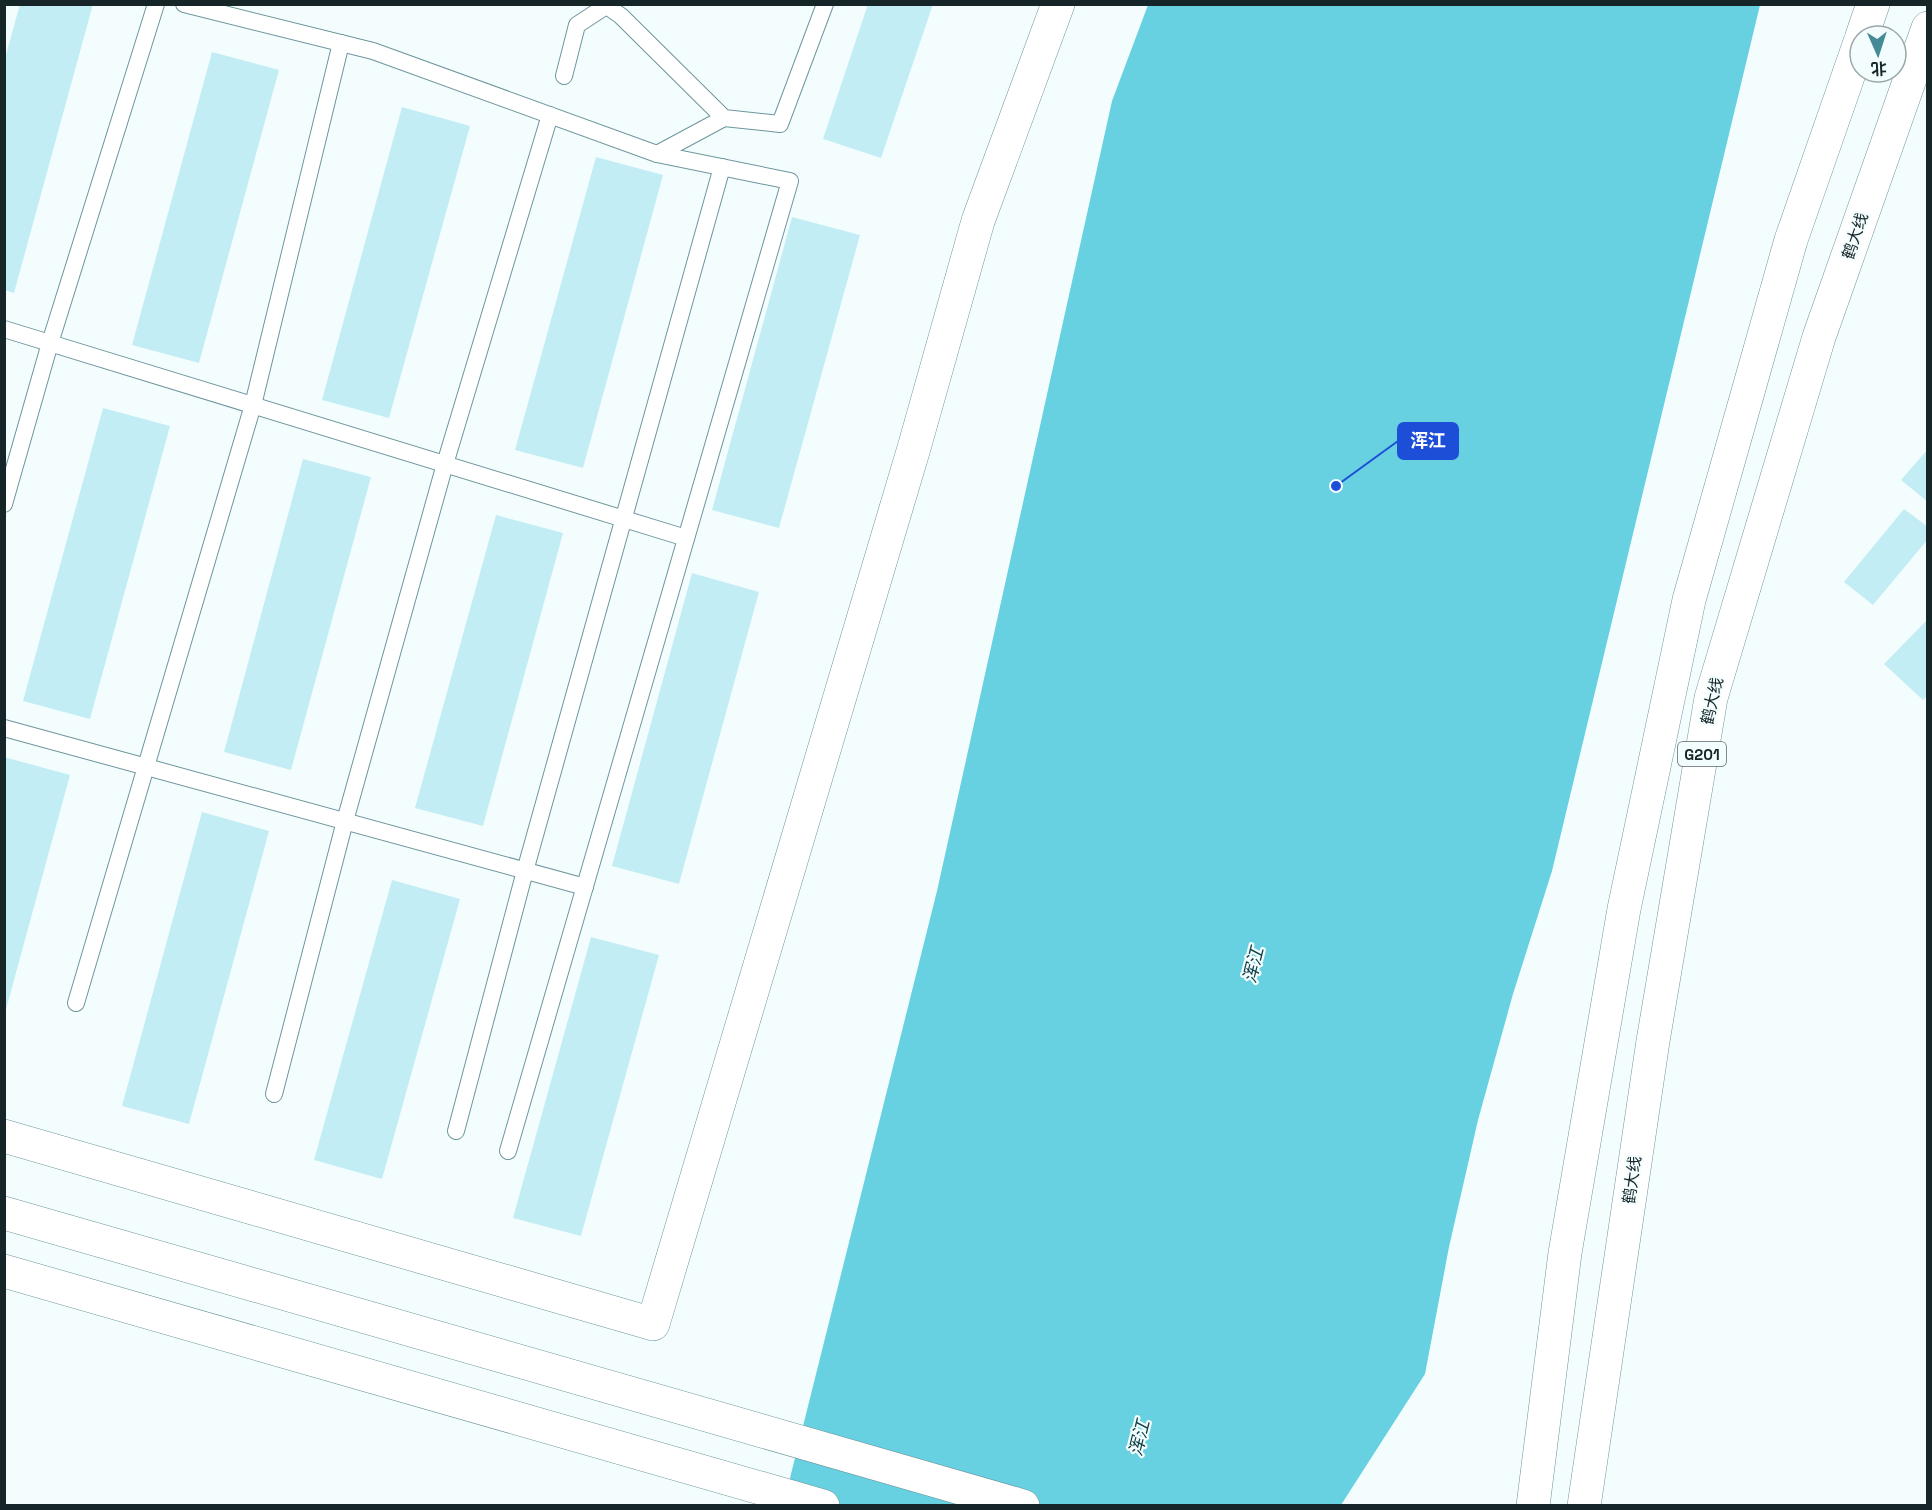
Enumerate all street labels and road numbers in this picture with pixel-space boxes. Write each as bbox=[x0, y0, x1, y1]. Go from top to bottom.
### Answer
street label: 鹤大线 bbox=[1837, 210, 1873, 262]
street label: 鹤大线 bbox=[1696, 675, 1728, 727]
road number: G201 bbox=[1678, 742, 1726, 766]
street label: 鹤大线 bbox=[1618, 1155, 1646, 1205]

